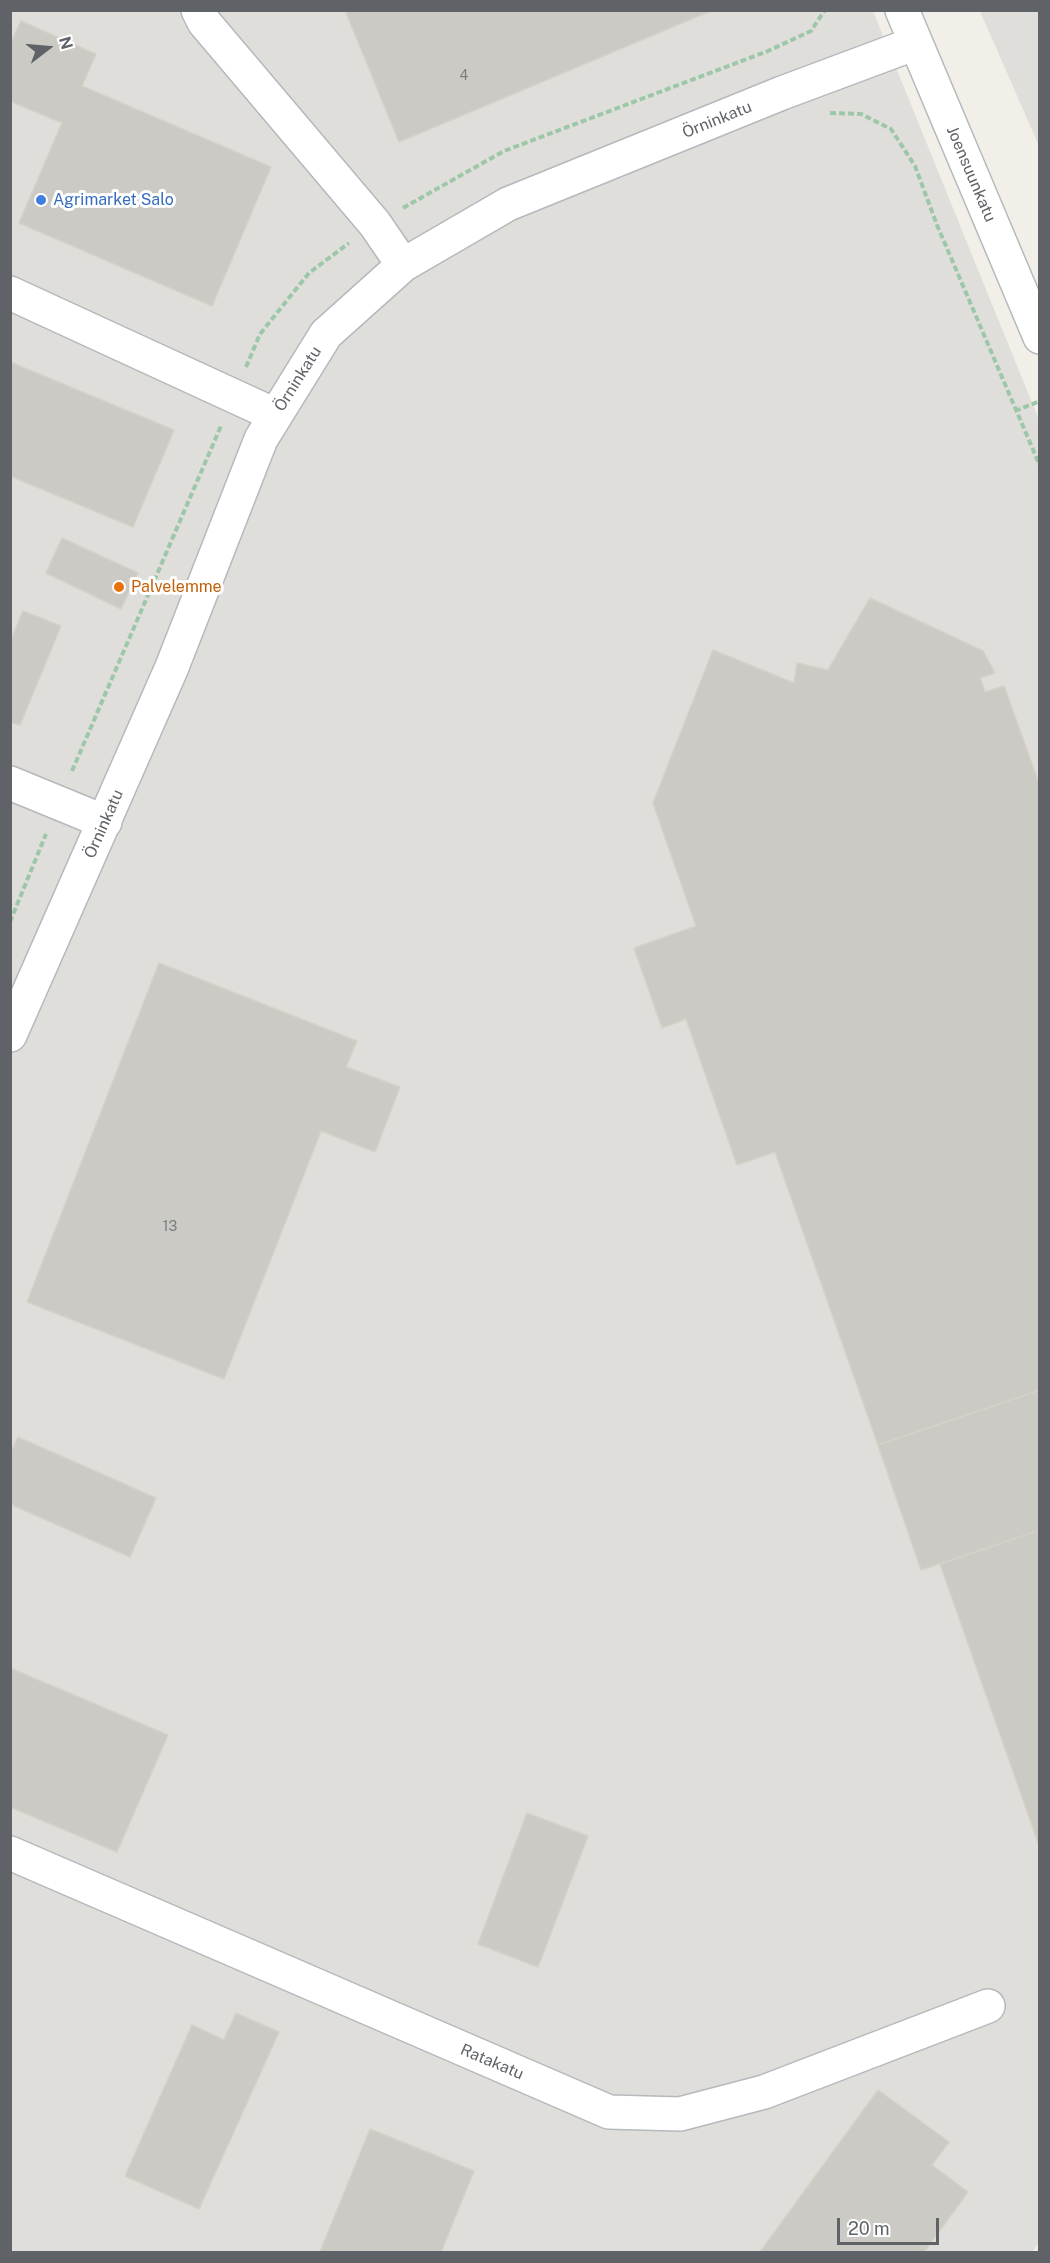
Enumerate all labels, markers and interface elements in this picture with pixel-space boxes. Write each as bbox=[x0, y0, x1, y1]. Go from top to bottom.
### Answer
north arrow bbox=[18, 18, 78, 78]
text: N bbox=[55, 34, 77, 52]
house number: 4 bbox=[460, 68, 468, 84]
street label: Örninkatu bbox=[680, 97, 754, 143]
street label: Joensuunkatu bbox=[942, 123, 1000, 225]
place label: Agrimarket Salo bbox=[53, 190, 174, 210]
marker: Agrimarket Salo bbox=[34, 193, 48, 207]
street label: Örninkatu bbox=[270, 343, 326, 415]
place label: Palvelemme bbox=[131, 577, 222, 597]
marker: Palvelemme bbox=[112, 580, 126, 594]
street label: Örninkatu bbox=[80, 787, 128, 861]
house number: 13 bbox=[163, 1219, 177, 1235]
street label: Ratakatu bbox=[457, 2040, 527, 2084]
scale bar bbox=[840, 2206, 942, 2244]
text: 20 m bbox=[848, 2218, 890, 2239]

